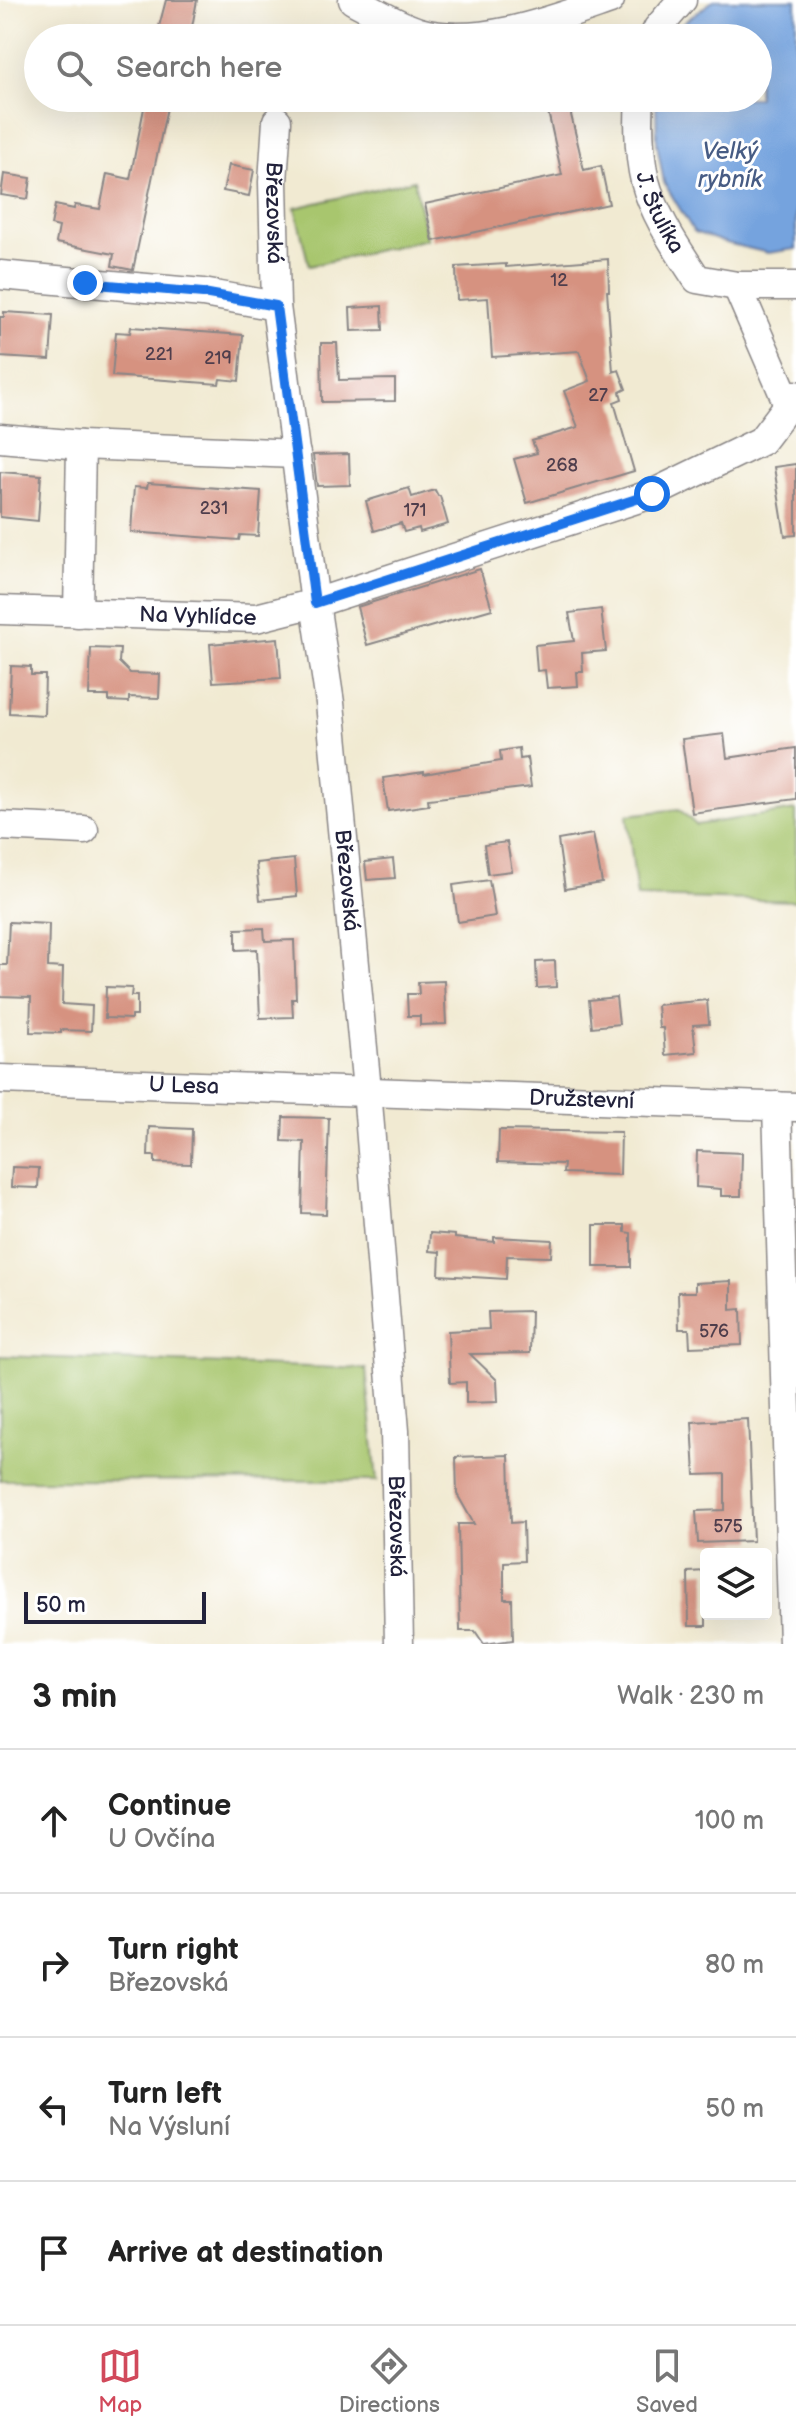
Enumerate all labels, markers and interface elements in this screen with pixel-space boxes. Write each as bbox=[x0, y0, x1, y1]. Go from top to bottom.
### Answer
search box bbox=[24, 24, 772, 112]
icon: search bbox=[52, 46, 96, 90]
text: Search here bbox=[116, 50, 282, 86]
water label: Velký rybník bbox=[698, 137, 764, 194]
street label: Březovská bbox=[259, 161, 288, 264]
street label: J. Štulíka bbox=[630, 169, 690, 258]
route end bbox=[67, 265, 103, 301]
house number: 12 bbox=[550, 270, 568, 291]
house number: 221 bbox=[145, 344, 173, 365]
house number: 219 bbox=[204, 348, 232, 369]
house number: 27 bbox=[588, 385, 608, 406]
house number: 268 bbox=[546, 455, 578, 476]
route start bbox=[634, 476, 670, 512]
house number: 231 bbox=[200, 498, 228, 519]
house number: 171 bbox=[404, 500, 426, 521]
street label: Na Vyhlídce bbox=[139, 601, 257, 632]
street label: Březovská bbox=[329, 828, 365, 933]
street label: U Lesa bbox=[148, 1071, 220, 1100]
street label: Družstevní bbox=[528, 1084, 636, 1115]
house number: 576 bbox=[699, 1321, 729, 1342]
street label: Březovská bbox=[382, 1475, 411, 1578]
house number: 575 bbox=[713, 1516, 743, 1537]
map controls bbox=[700, 1548, 772, 1620]
button: layers bbox=[700, 1548, 772, 1620]
scale bar bbox=[24, 1588, 206, 1624]
text: 50 m bbox=[36, 1592, 86, 1619]
text: 3 min bbox=[32, 1676, 117, 1717]
text: Walk · 230 m bbox=[617, 1681, 764, 1712]
text: Continue bbox=[108, 1788, 231, 1824]
icon: ahead bbox=[32, 1799, 76, 1843]
text: 100 m bbox=[695, 1806, 764, 1837]
text: U Ovčína bbox=[108, 1824, 216, 1855]
text: Turn right bbox=[108, 1932, 239, 1968]
icon: right bbox=[32, 1943, 76, 1987]
text: 80 m bbox=[705, 1950, 764, 1981]
text: Březovská bbox=[108, 1968, 229, 1999]
text: Turn left bbox=[108, 2076, 222, 2112]
icon: left bbox=[32, 2087, 76, 2131]
text: 50 m bbox=[705, 2094, 764, 2125]
text: Na Výsluní bbox=[108, 2112, 230, 2143]
icon: arrive bbox=[32, 2231, 76, 2275]
text: Arrive at destination bbox=[108, 2235, 384, 2271]
tab: Map bbox=[98, 2344, 142, 2419]
tab: Directions bbox=[339, 2344, 440, 2419]
tab: Saved bbox=[636, 2344, 698, 2419]

